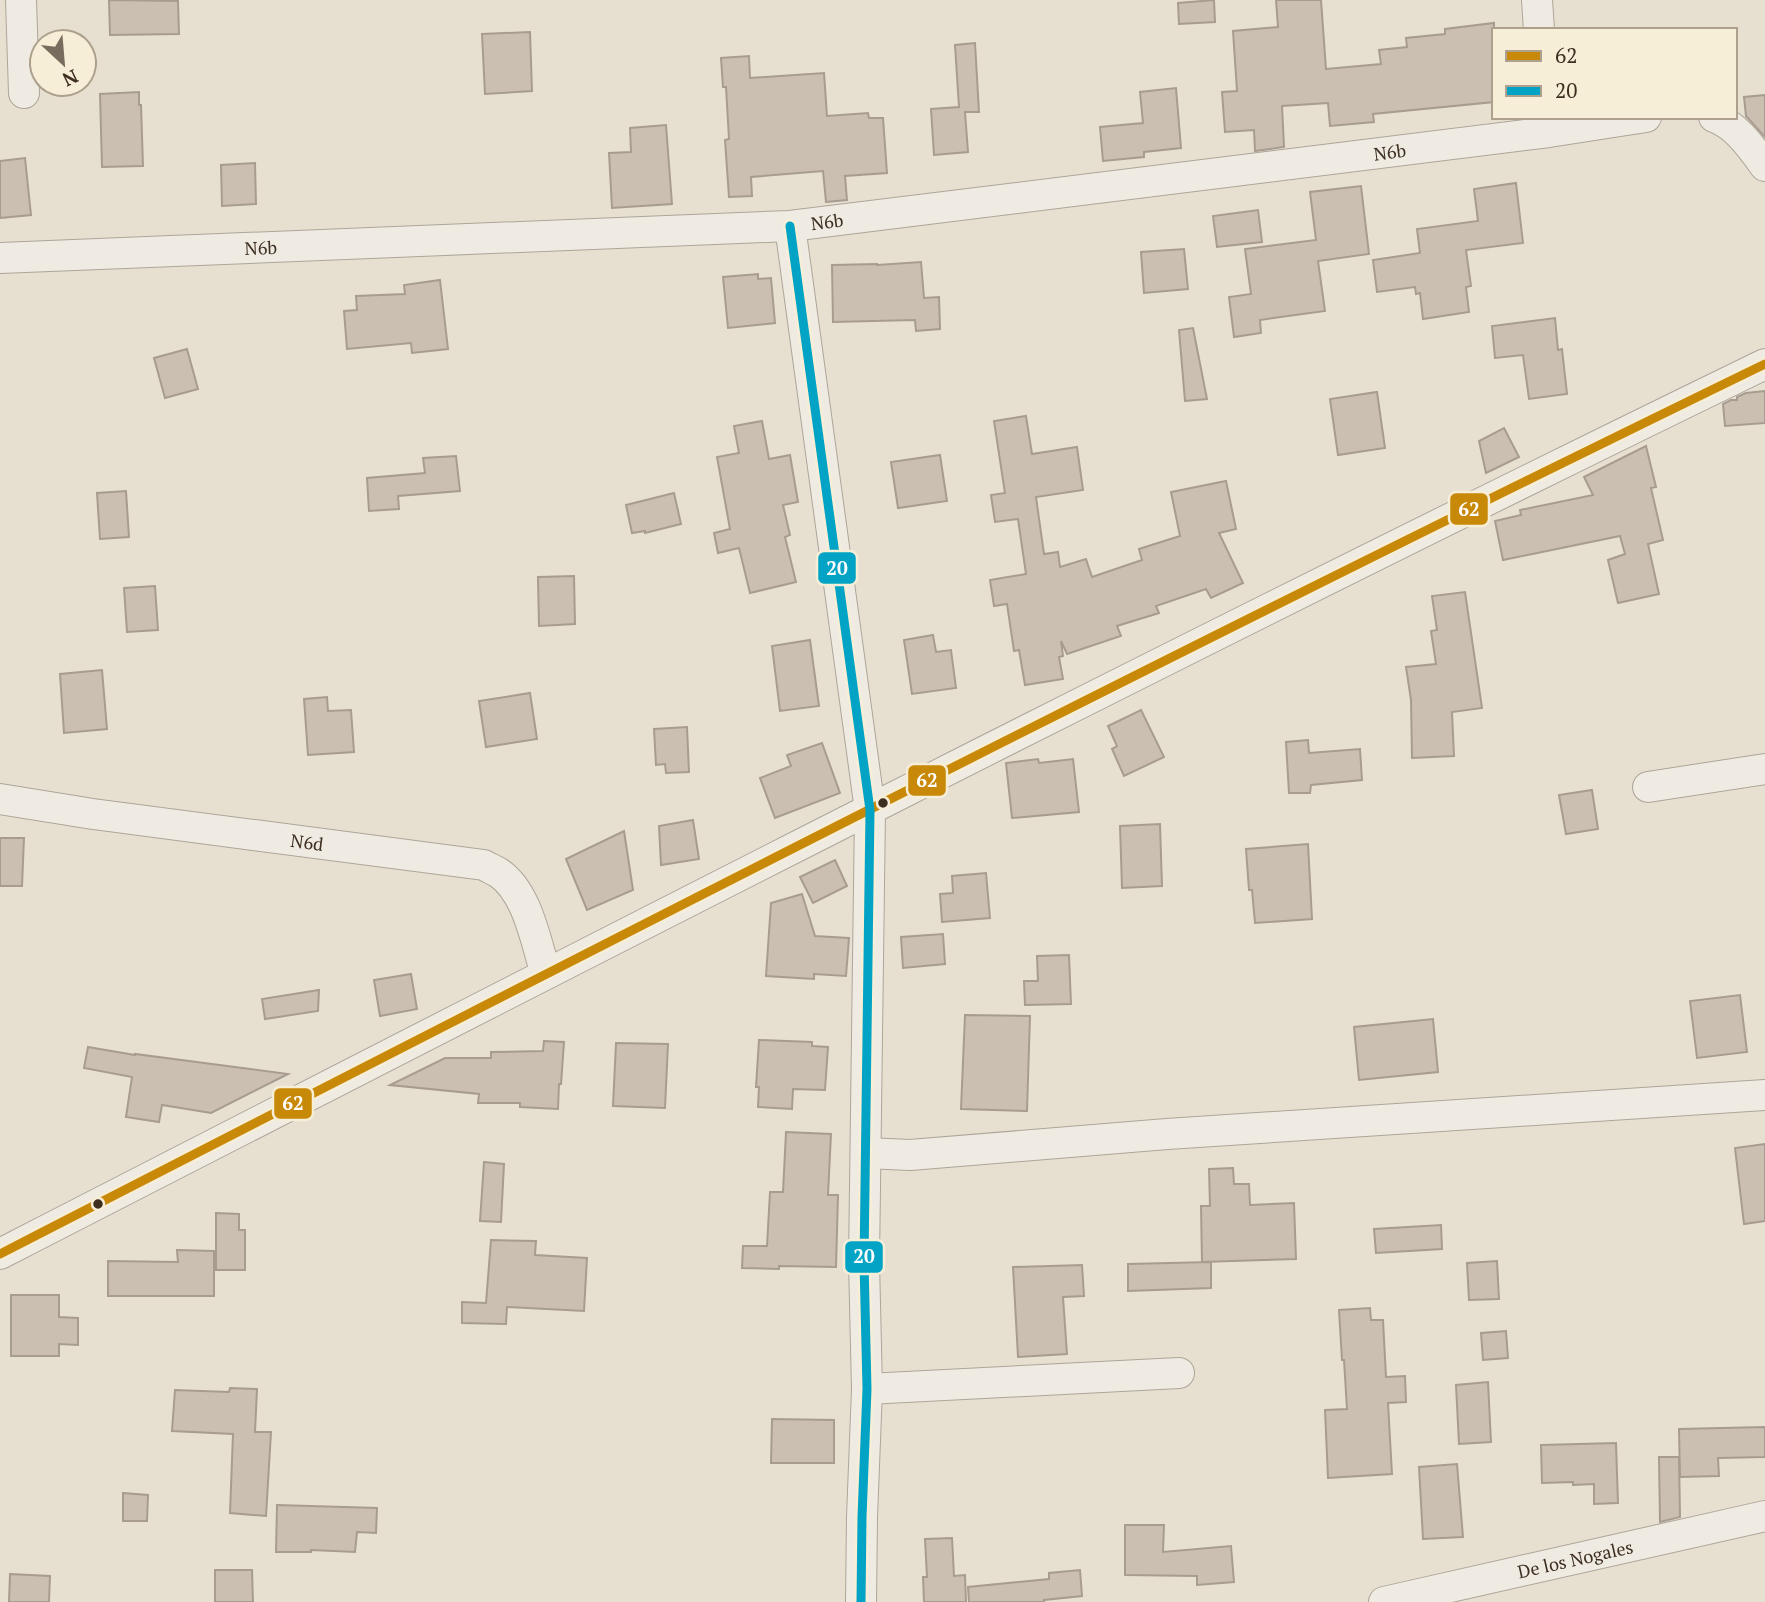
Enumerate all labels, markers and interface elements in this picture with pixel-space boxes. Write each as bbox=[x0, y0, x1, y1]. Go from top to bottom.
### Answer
north arrow bbox=[28, 28, 98, 98]
legend bbox=[1492, 28, 1737, 119]
text: 62 bbox=[1555, 41, 1577, 69]
text: N bbox=[58, 64, 83, 93]
text: 20 bbox=[1555, 76, 1577, 104]
street label: N6b bbox=[1372, 138, 1408, 166]
street label: N6b bbox=[809, 207, 845, 235]
street label: N6b bbox=[244, 235, 278, 260]
line badge: 62 bbox=[1449, 492, 1489, 526]
text: 62 bbox=[1458, 496, 1480, 521]
line badge: 20 bbox=[817, 551, 857, 585]
text: 20 bbox=[826, 555, 848, 580]
line badge: 62 bbox=[907, 764, 947, 797]
text: 62 bbox=[916, 767, 938, 792]
unlabelled marker bbox=[876, 796, 890, 810]
street label: N6d bbox=[289, 828, 325, 856]
line badge: 62 bbox=[273, 1087, 313, 1120]
text: 62 bbox=[282, 1090, 304, 1115]
unlabelled marker bbox=[91, 1197, 105, 1211]
line badge: 20 bbox=[844, 1240, 884, 1274]
text: 20 bbox=[853, 1243, 875, 1268]
street label: De los Nogales bbox=[1515, 1534, 1635, 1584]

